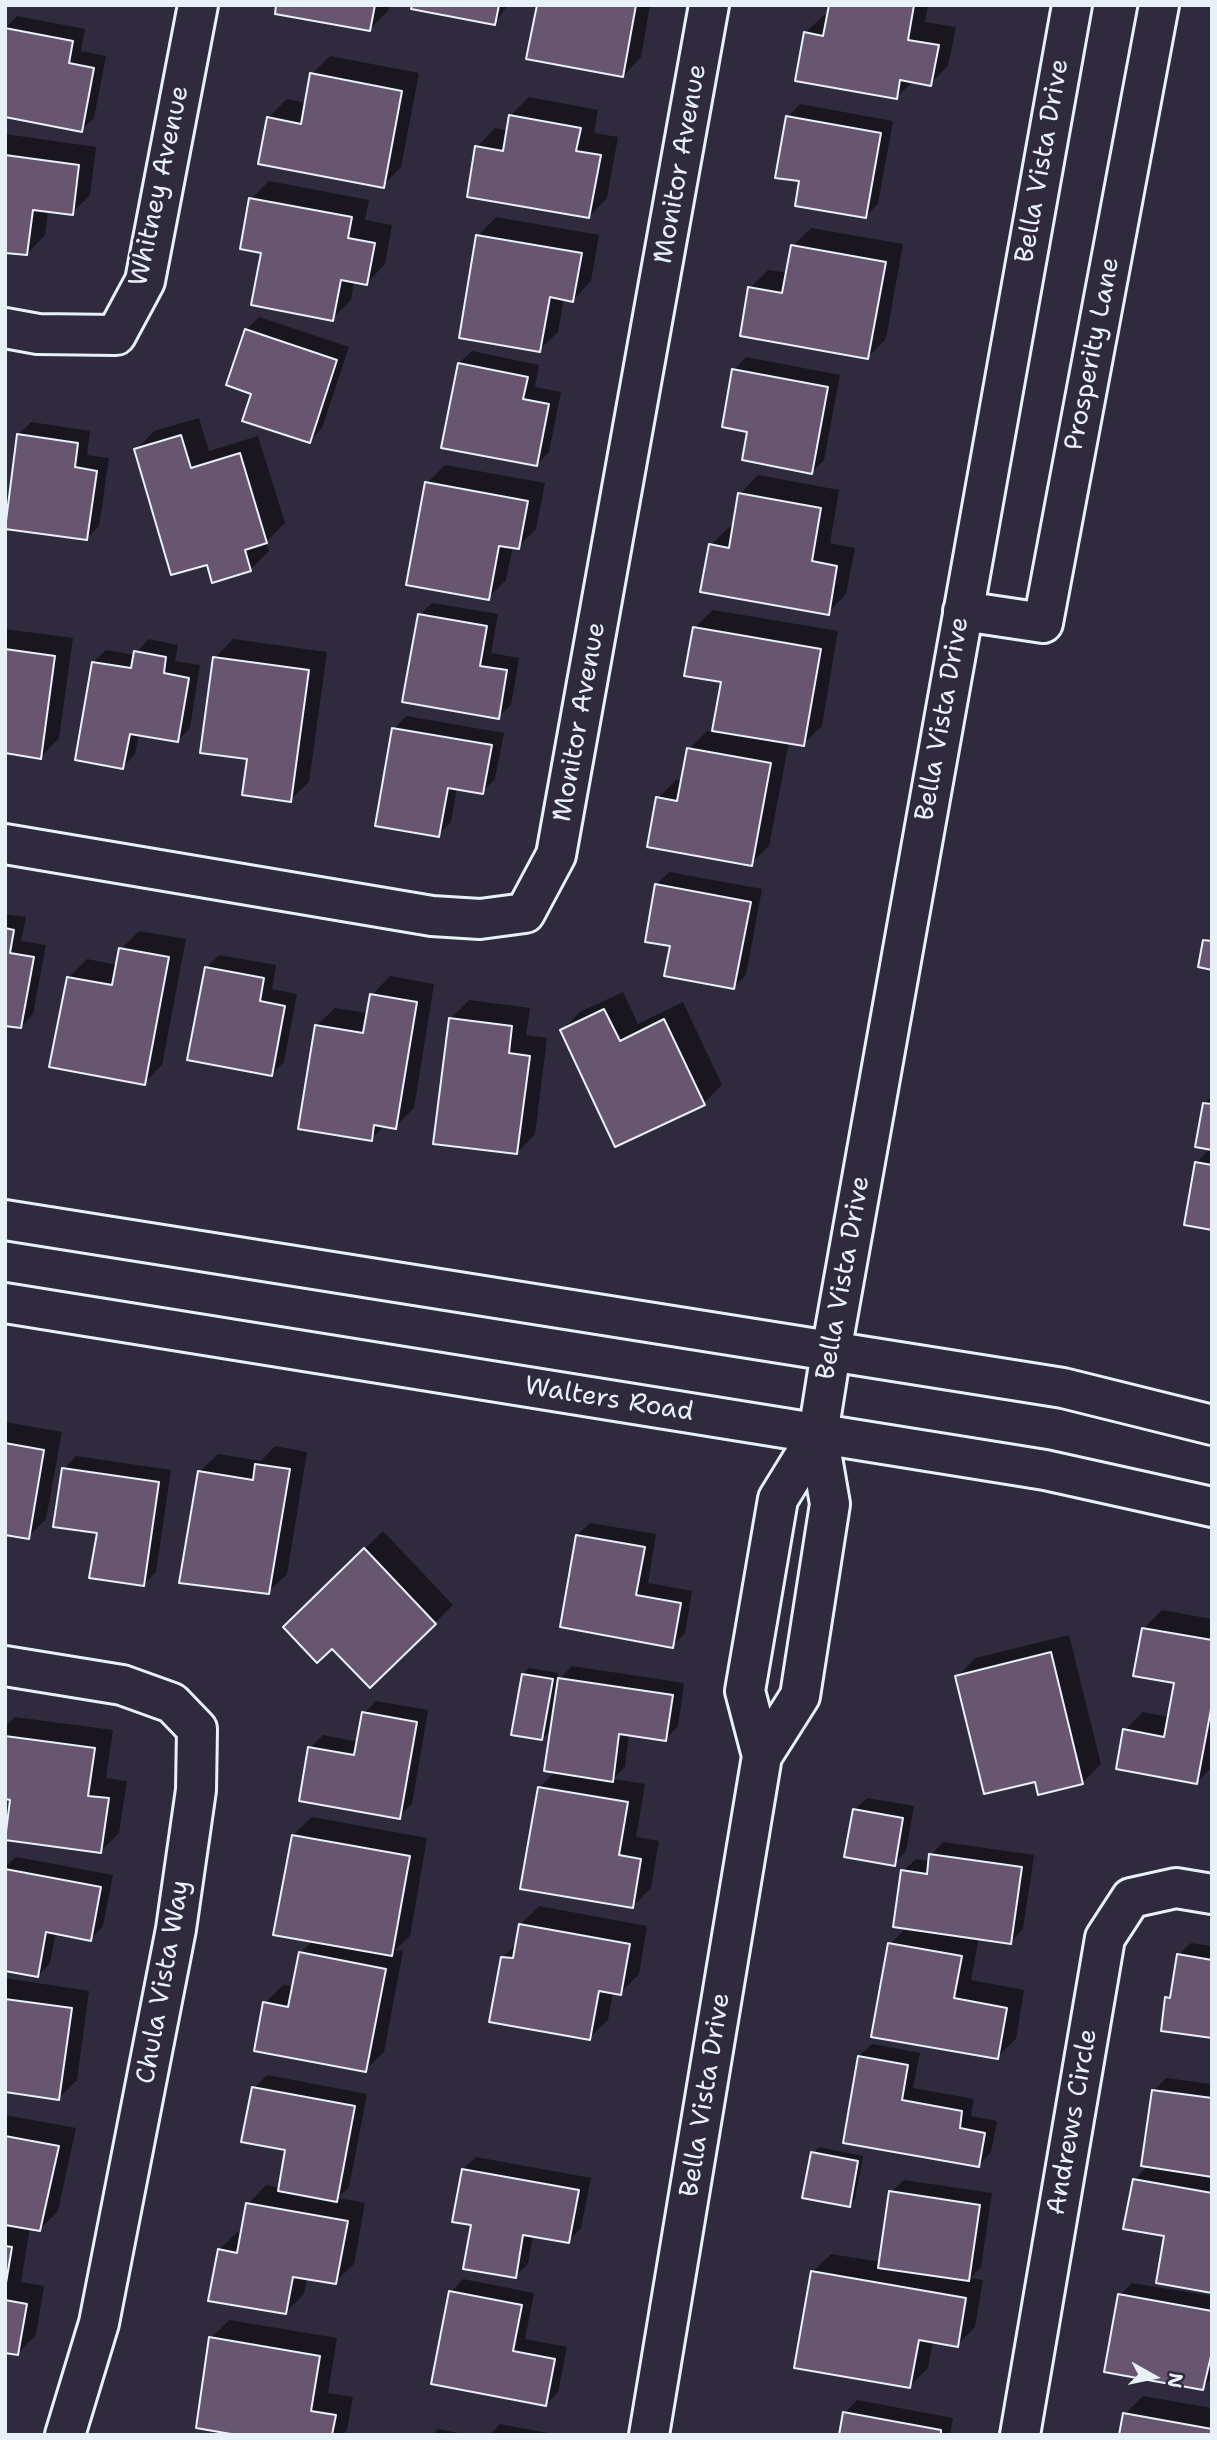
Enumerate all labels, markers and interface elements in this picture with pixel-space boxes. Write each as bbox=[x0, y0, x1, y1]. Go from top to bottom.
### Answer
street label: Bella Vista Drive bbox=[1010, 57, 1076, 265]
street label: Monitor Avenue bbox=[648, 62, 714, 266]
street label: Whitney Avenue bbox=[124, 83, 196, 289]
street label: Prosperity Lane bbox=[1059, 255, 1127, 453]
street label: Bella Vista Drive bbox=[910, 615, 976, 823]
street label: Monitor Avenue bbox=[547, 620, 613, 824]
street label: Bella Vista Drive bbox=[811, 1174, 877, 1382]
street label: Walters Road bbox=[522, 1371, 696, 1429]
street label: Chula Vista Way bbox=[131, 1878, 197, 2086]
street label: Bella Vista Drive bbox=[674, 1991, 738, 2199]
street label: Andrews Circle bbox=[1041, 2027, 1105, 2217]
north arrow bbox=[1119, 2342, 1189, 2412]
text: N bbox=[1162, 2371, 1189, 2390]

